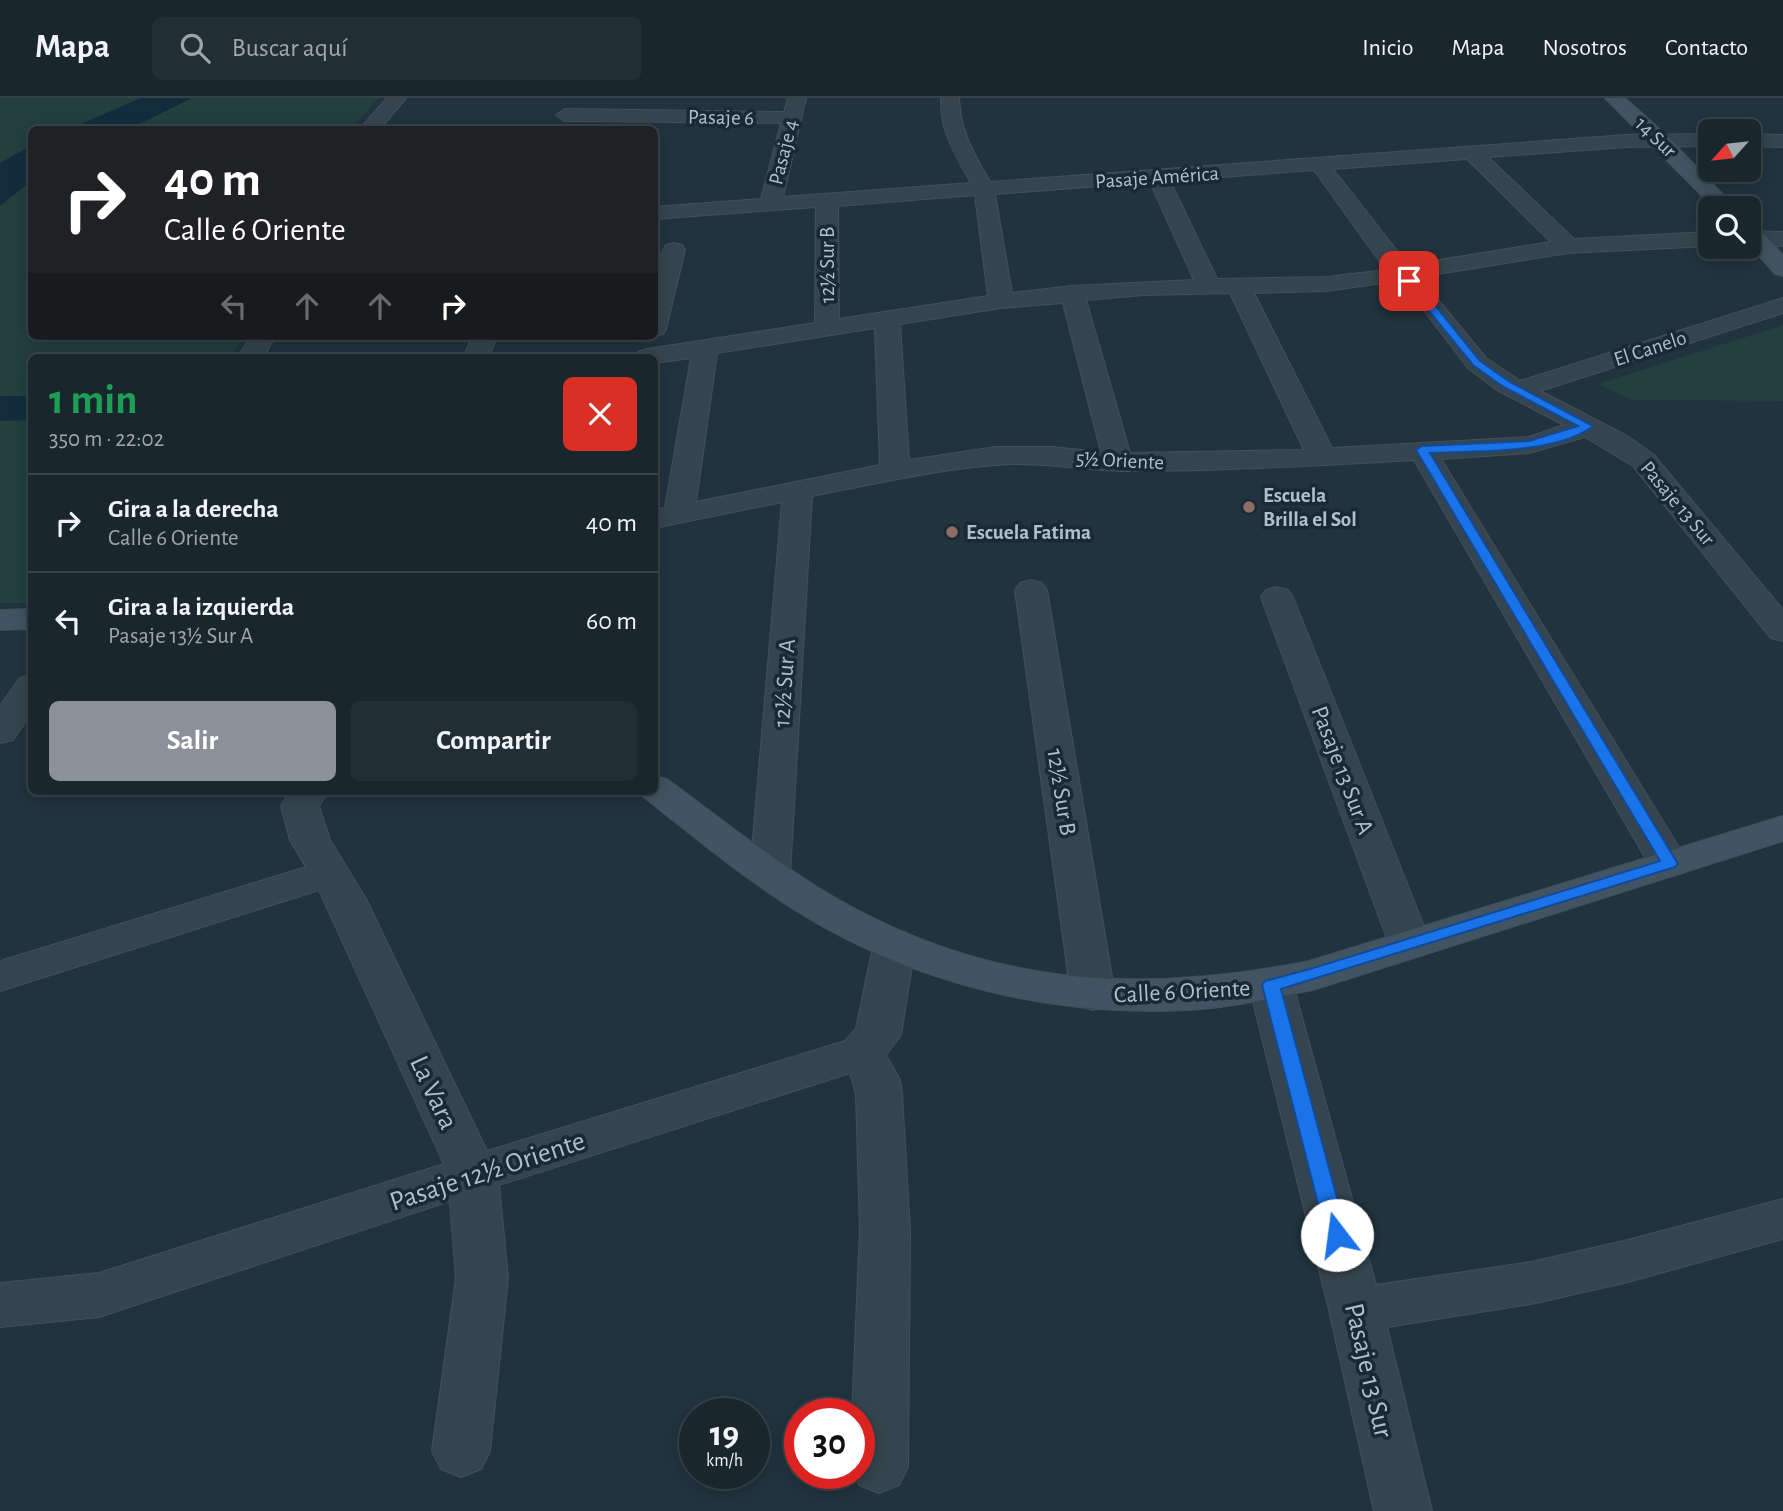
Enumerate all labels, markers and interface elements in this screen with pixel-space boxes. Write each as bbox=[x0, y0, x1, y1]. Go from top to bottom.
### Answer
search box bbox=[152, 17, 642, 80]
icon: search bbox=[176, 29, 214, 67]
text: Mapa bbox=[35, 31, 110, 64]
text: Buscar aquí bbox=[232, 35, 348, 61]
text: Inicio bbox=[1362, 36, 1413, 60]
text: Mapa bbox=[1451, 36, 1505, 60]
text: Nosotros bbox=[1543, 36, 1627, 60]
text: Contacto bbox=[1665, 36, 1748, 60]
street label: Pasaje 6 bbox=[688, 106, 754, 129]
street label: 14 Sur bbox=[1631, 113, 1680, 162]
street label: Pasaje 4 bbox=[765, 117, 802, 187]
north arrow bbox=[1698, 119, 1760, 182]
map controls bbox=[1698, 119, 1761, 259]
icon: right bbox=[49, 154, 140, 245]
text: 40 m bbox=[164, 156, 261, 205]
street label: Pasaje América bbox=[1094, 163, 1220, 192]
button: search bbox=[1698, 196, 1761, 259]
text: Calle 6 Oriente bbox=[164, 214, 346, 246]
street label: 12½ Sur B bbox=[817, 227, 838, 303]
pin bbox=[1379, 251, 1439, 311]
icon: arrive bbox=[1390, 262, 1428, 300]
icon: left bbox=[215, 287, 253, 325]
icon: ahead bbox=[288, 287, 326, 325]
icon: ahead bbox=[361, 287, 399, 325]
icon: right bbox=[434, 287, 472, 325]
street label: El Canelo bbox=[1611, 327, 1689, 370]
button: close bbox=[563, 377, 637, 451]
text: 1 min bbox=[49, 379, 138, 421]
text: 350 m · 22:02 bbox=[49, 428, 164, 451]
street label: 5½ Oriente bbox=[1075, 448, 1165, 473]
street label: Pasaje 13 Sur bbox=[1637, 457, 1719, 550]
place label: Escuela Brilla el Sol bbox=[1263, 485, 1357, 530]
text: Gira a la derecha bbox=[108, 496, 279, 522]
marker: Escuela Brilla el Sol bbox=[1241, 499, 1257, 515]
icon: right bbox=[49, 504, 87, 542]
text: 40 m bbox=[586, 510, 637, 536]
place label: Escuela Fatima bbox=[966, 522, 1091, 543]
marker: Escuela Fatima bbox=[944, 524, 960, 540]
text: Calle 6 Oriente bbox=[108, 527, 239, 550]
text: Gira a la izquierda bbox=[108, 594, 294, 620]
icon: left bbox=[49, 602, 87, 640]
text: 60 m bbox=[586, 608, 637, 634]
text: Pasaje 13½ Sur A bbox=[108, 625, 253, 648]
street label: 12½ Sur A bbox=[770, 638, 800, 728]
button: Salir bbox=[49, 701, 336, 781]
button: Compartir bbox=[350, 701, 637, 781]
street label: Pasaje 13 Sur A bbox=[1307, 703, 1378, 838]
street label: 12½ Sur B bbox=[1042, 747, 1080, 837]
street label: Calle 6 Oriente bbox=[1113, 976, 1251, 1008]
street label: La Vara bbox=[404, 1052, 462, 1134]
street label: Pasaje 12½ Oriente bbox=[386, 1127, 589, 1217]
position arrow bbox=[1300, 1198, 1374, 1272]
street label: Pasaje 13 Sur bbox=[1339, 1301, 1397, 1440]
speed limit sign: 30 bbox=[784, 1398, 875, 1489]
text: 19 bbox=[710, 1417, 739, 1452]
text: km/h bbox=[706, 1452, 743, 1470]

